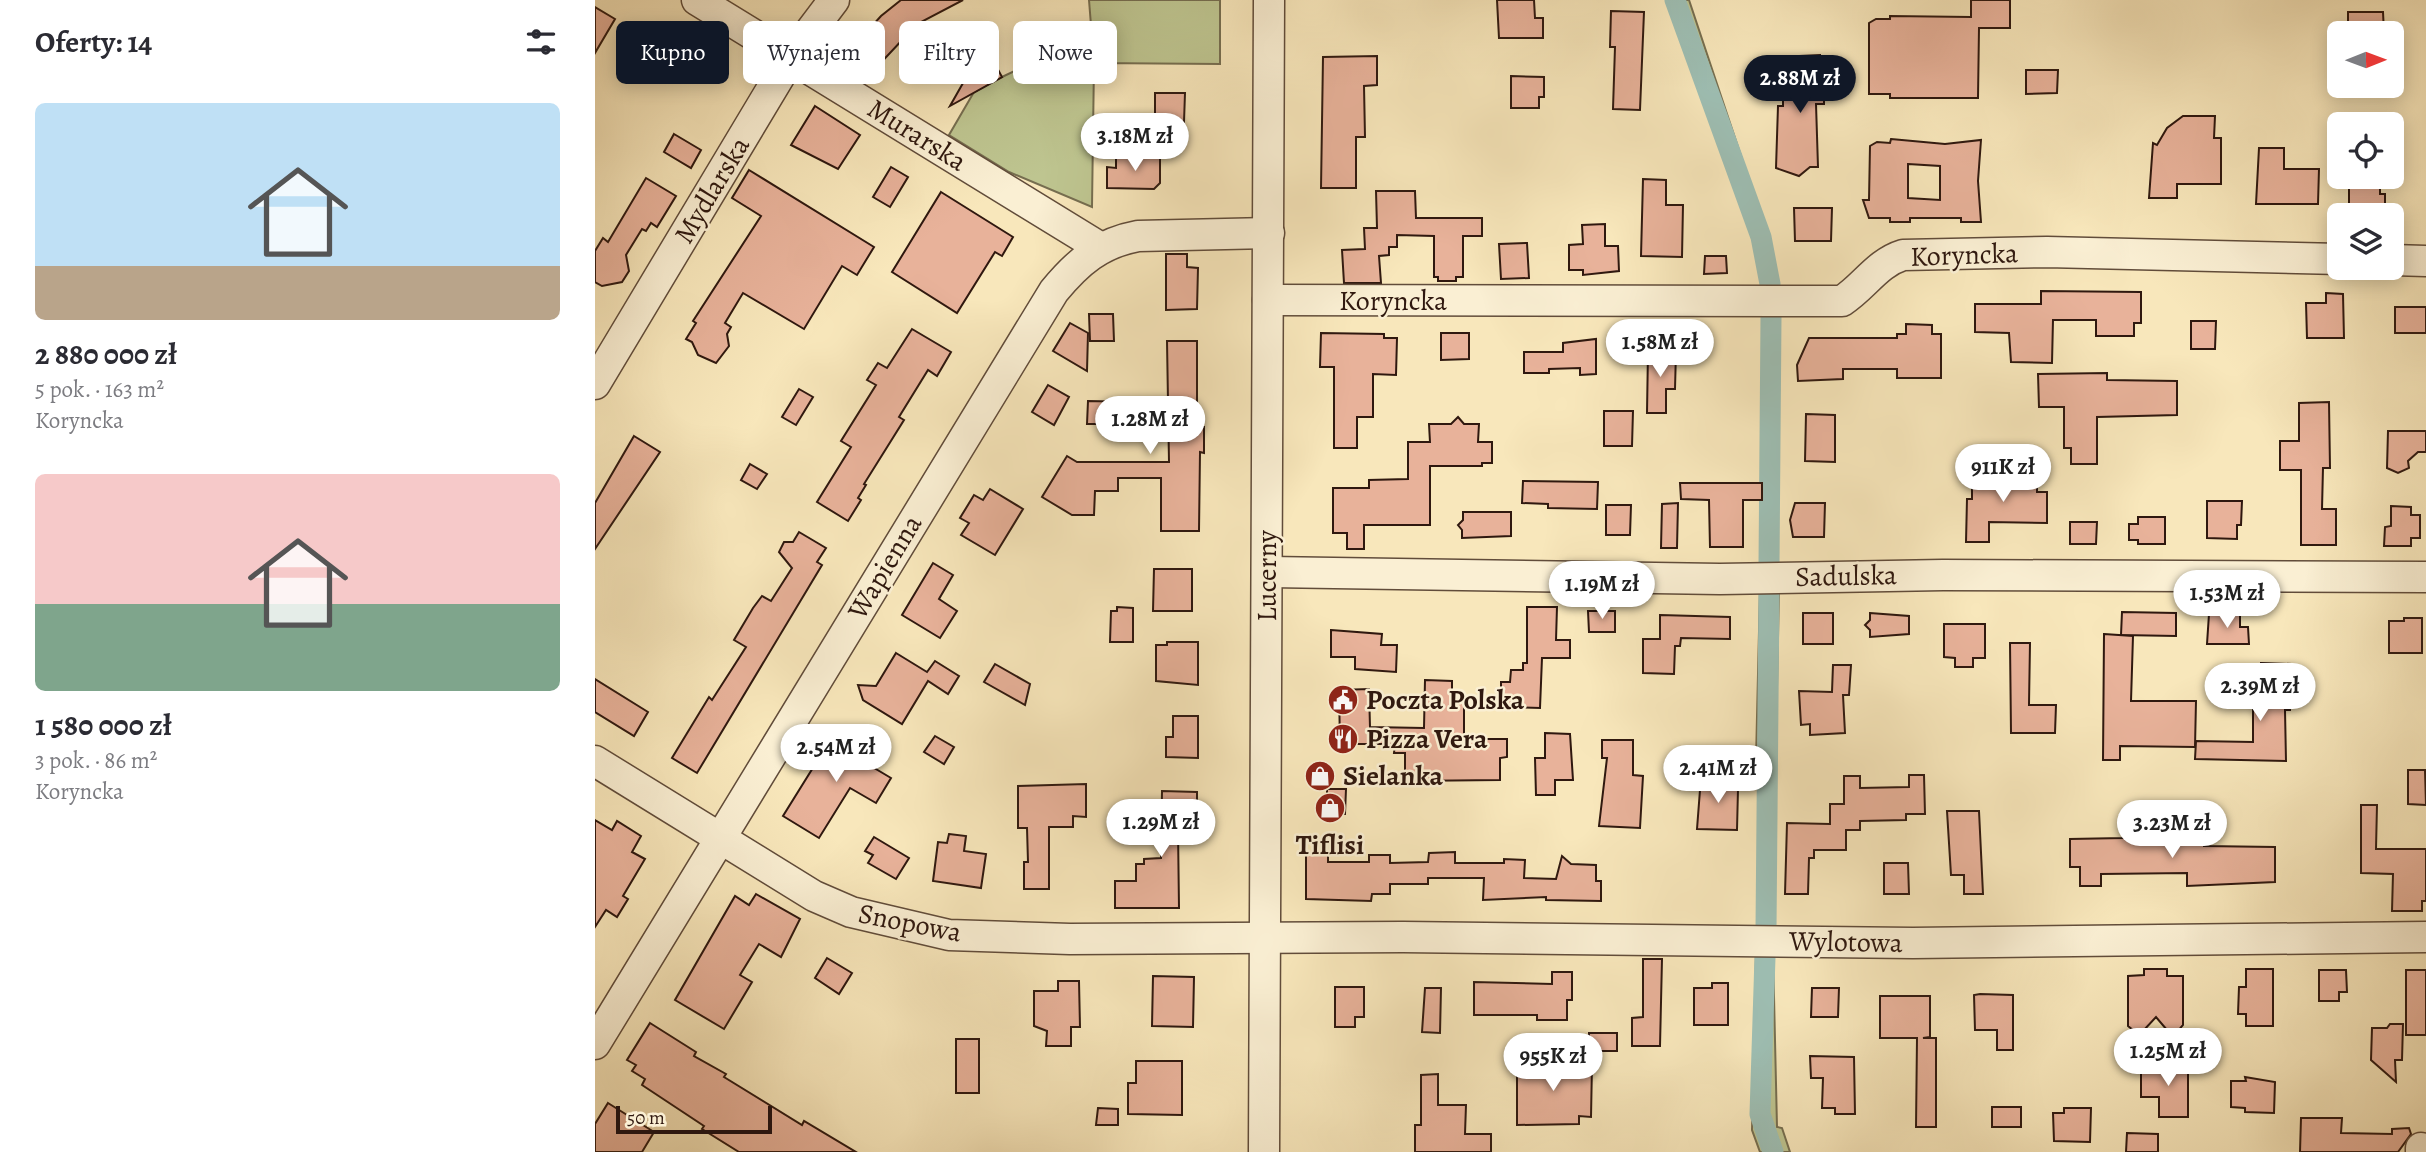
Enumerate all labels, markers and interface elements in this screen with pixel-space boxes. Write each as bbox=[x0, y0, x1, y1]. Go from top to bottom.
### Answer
chip: Kupno bbox=[616, 21, 729, 84]
chip: Wynajem bbox=[743, 21, 885, 84]
chip: Filtry bbox=[899, 21, 999, 84]
chip: Nowe bbox=[1013, 21, 1117, 84]
north arrow bbox=[2327, 21, 2405, 98]
map controls bbox=[2327, 21, 2404, 280]
text: Oferty: 14 bbox=[35, 22, 152, 62]
icon: filters bbox=[522, 23, 560, 61]
pin: 2.88M zł bbox=[1728, 55, 1872, 115]
text: 2.88M zł bbox=[1760, 62, 1840, 93]
street label: Murarska bbox=[860, 90, 974, 180]
button: locate bbox=[2327, 112, 2404, 189]
pin: 3.18M zł bbox=[1063, 114, 1207, 173]
text: 3.18M zł bbox=[1097, 120, 1173, 151]
street label: Mydlarska bbox=[665, 129, 759, 251]
icon: home bbox=[235, 149, 361, 275]
button: layers bbox=[2327, 203, 2404, 280]
street label: Koryncka bbox=[1909, 234, 2019, 276]
street label: Koryncka bbox=[1339, 282, 1447, 320]
pin: 1.58M zł bbox=[1588, 320, 1732, 379]
text: 1.58M zł bbox=[1622, 326, 1698, 357]
text: 2 880 000 zł bbox=[35, 334, 177, 374]
text: 5 pok. · 163 m² bbox=[35, 374, 164, 405]
pin: 1.28M zł bbox=[1078, 396, 1222, 456]
text: 1.28M zł bbox=[1111, 403, 1189, 434]
text: Koryncka bbox=[35, 405, 124, 436]
pin: 911K zł bbox=[1938, 444, 2068, 504]
text: 911K zł bbox=[1971, 451, 2035, 482]
street label: Wapienna bbox=[838, 508, 931, 627]
icon: home bbox=[235, 520, 361, 646]
street label: Lucerny bbox=[1248, 530, 1286, 622]
street label: Sadulska bbox=[1795, 556, 1897, 596]
pin: 1.19M zł bbox=[1530, 562, 1674, 621]
text: 1.19M zł bbox=[1565, 568, 1639, 599]
pin: 1.53M zł bbox=[2155, 570, 2299, 630]
text: 1.53M zł bbox=[2189, 577, 2265, 608]
pin: 2.39M zł bbox=[2188, 664, 2332, 723]
text: 2.39M zł bbox=[2221, 670, 2299, 701]
place label: Poczta Polska bbox=[1366, 681, 1525, 719]
public building icon: Poczta Polska bbox=[1326, 683, 1360, 717]
text: 1 580 000 zł bbox=[35, 705, 172, 745]
place label: Pizza Vera bbox=[1366, 720, 1488, 758]
restaurant icon: Pizza Vera bbox=[1326, 722, 1360, 756]
pin: 2.54M zł bbox=[764, 724, 908, 784]
text: 2.54M zł bbox=[797, 731, 875, 762]
text: 3 pok. · 86 m² bbox=[35, 745, 157, 776]
pin: 2.41M zł bbox=[1646, 746, 1790, 805]
text: 2.41M zł bbox=[1679, 752, 1757, 783]
place label: Sielanka bbox=[1343, 757, 1443, 795]
shop icon: Sielanka bbox=[1303, 759, 1337, 793]
text: Koryncka bbox=[35, 776, 124, 807]
shop icon: Tiflisi bbox=[1313, 791, 1347, 825]
pin: 1.29M zł bbox=[1089, 800, 1233, 859]
pin: 3.23M zł bbox=[2100, 800, 2244, 860]
text: 1.29M zł bbox=[1122, 806, 1200, 837]
text: 3.23M zł bbox=[2133, 807, 2211, 838]
place label: Tiflisi bbox=[1296, 826, 1364, 864]
street label: Snopowa bbox=[855, 894, 965, 952]
street label: Wylotowa bbox=[1788, 922, 1903, 962]
pin: 1.25M zł bbox=[2096, 1028, 2240, 1088]
pin: 955K zł bbox=[1488, 1034, 1618, 1093]
text: 1.25M zł bbox=[2130, 1035, 2206, 1066]
text: 955K zł bbox=[1520, 1040, 1586, 1071]
scale bar bbox=[616, 1103, 772, 1135]
text: 50 m bbox=[627, 1105, 665, 1131]

